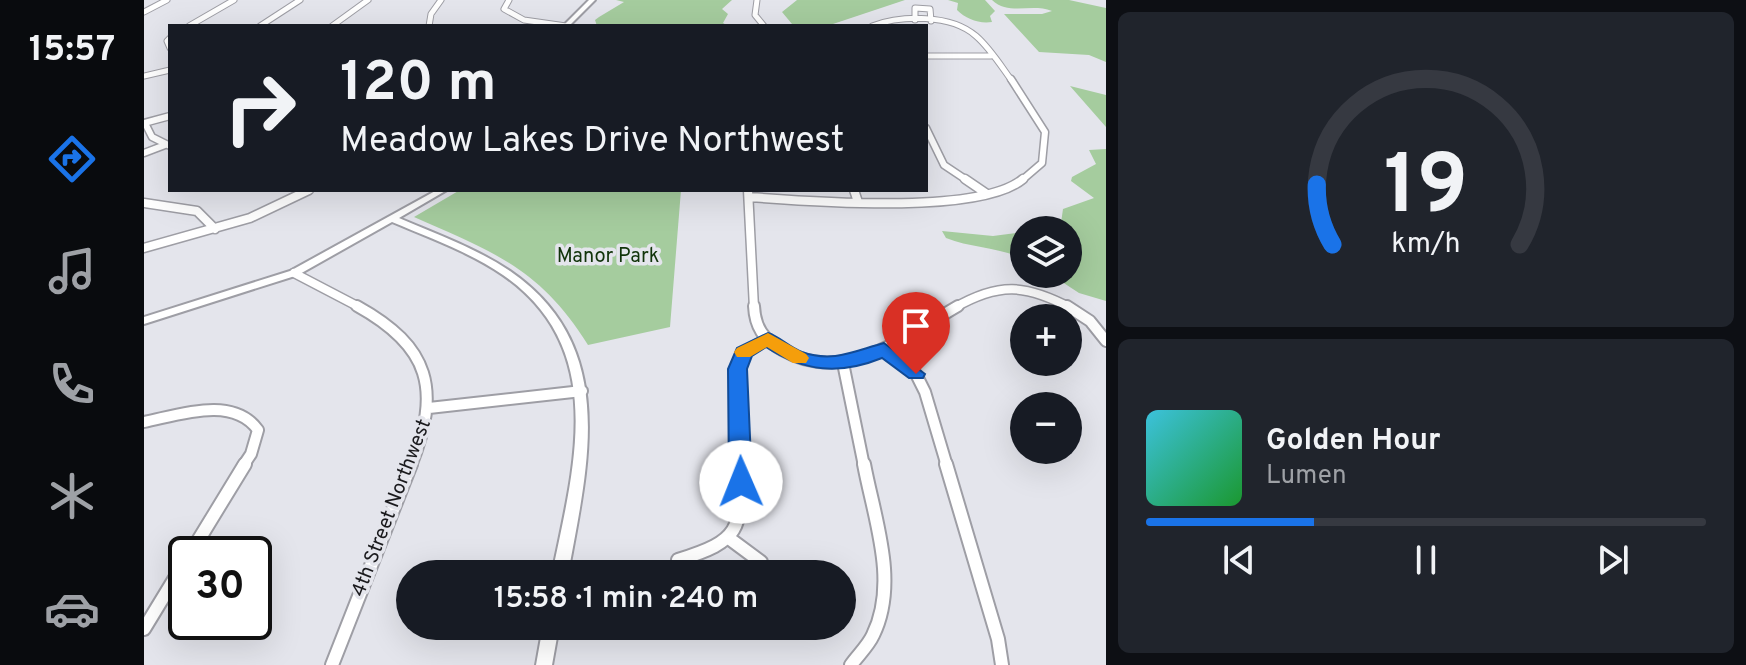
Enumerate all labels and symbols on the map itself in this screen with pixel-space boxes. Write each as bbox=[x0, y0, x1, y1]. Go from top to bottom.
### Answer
park label: Manor Park bbox=[557, 244, 659, 270]
pin bbox=[882, 292, 950, 374]
street label: 4th Street Northwest bbox=[346, 415, 438, 601]
position arrow bbox=[699, 440, 783, 524]
speed limit sign: 30 bbox=[168, 536, 272, 640]

